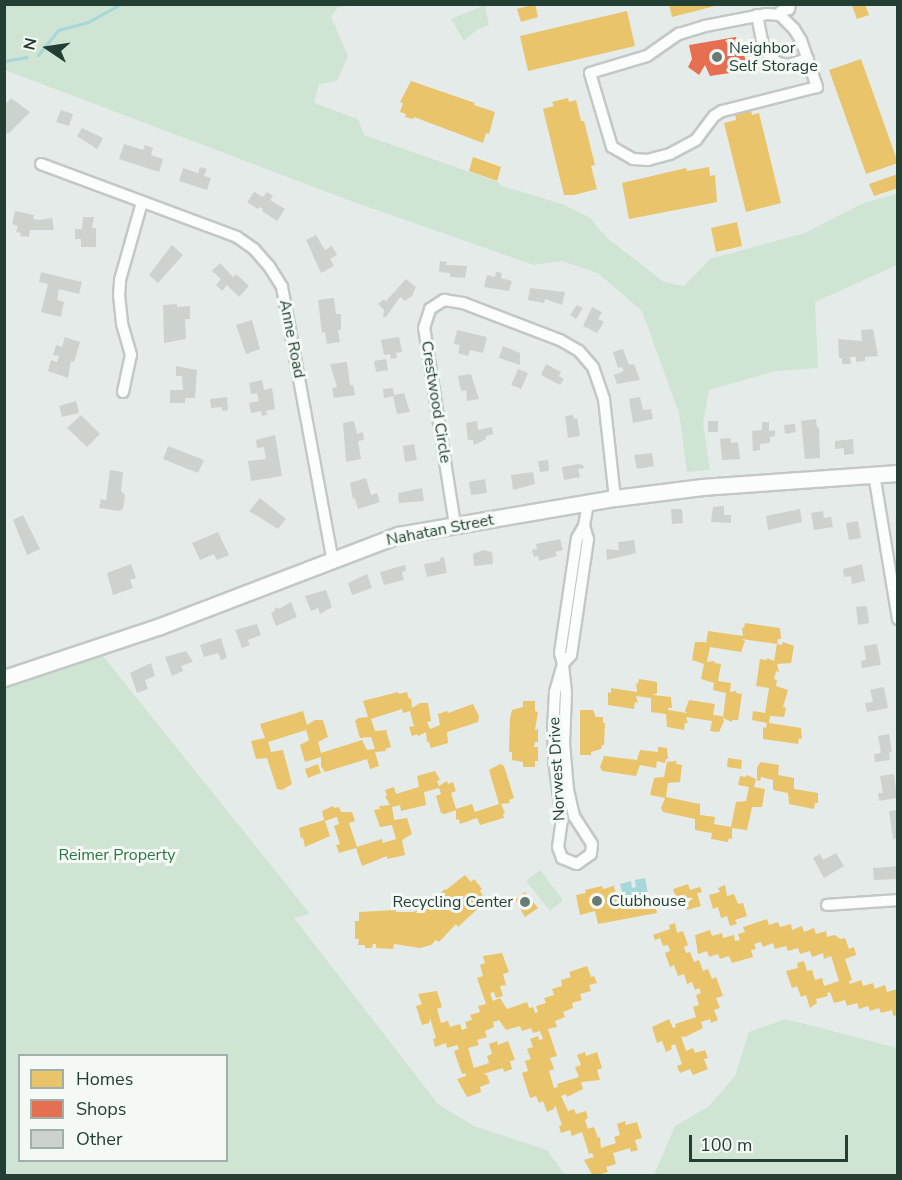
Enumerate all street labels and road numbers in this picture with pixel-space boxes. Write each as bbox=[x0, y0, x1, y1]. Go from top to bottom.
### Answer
street label: Anne Road bbox=[275, 298, 309, 380]
street label: Crestwood Circle bbox=[417, 340, 455, 464]
street label: Nahatan Street bbox=[385, 510, 495, 550]
street label: Norwest Drive bbox=[545, 717, 569, 821]

